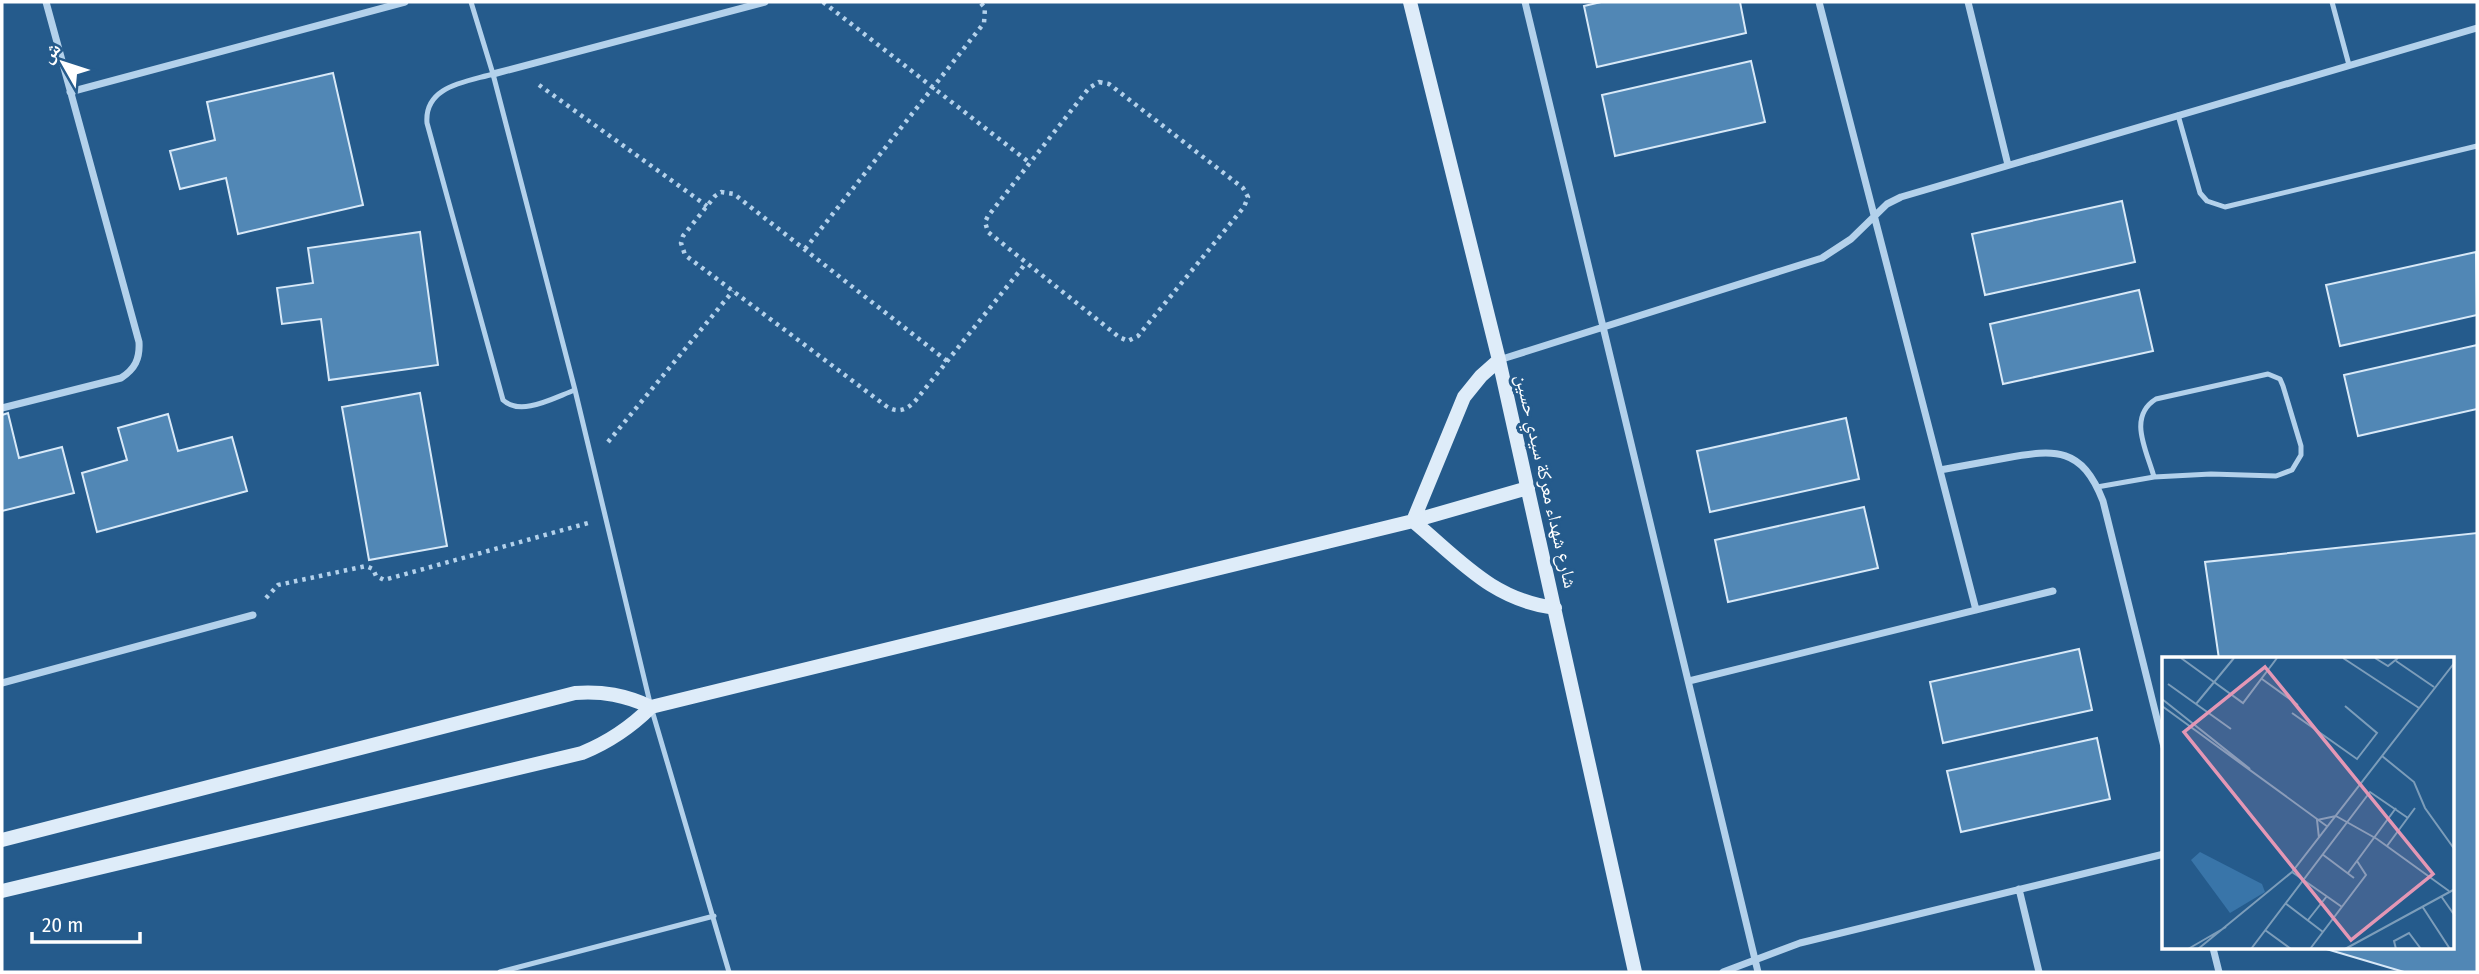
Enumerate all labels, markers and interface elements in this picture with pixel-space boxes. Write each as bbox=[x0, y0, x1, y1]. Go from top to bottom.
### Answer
north arrow bbox=[28, 28, 98, 98]
text: ش bbox=[35, 38, 65, 68]
street label: شارع شهداء معركة سيدي حسين bbox=[1507, 372, 1582, 591]
inset map bbox=[2162, 657, 2454, 950]
scale bar bbox=[32, 900, 140, 944]
text: 20 m bbox=[42, 912, 83, 938]

